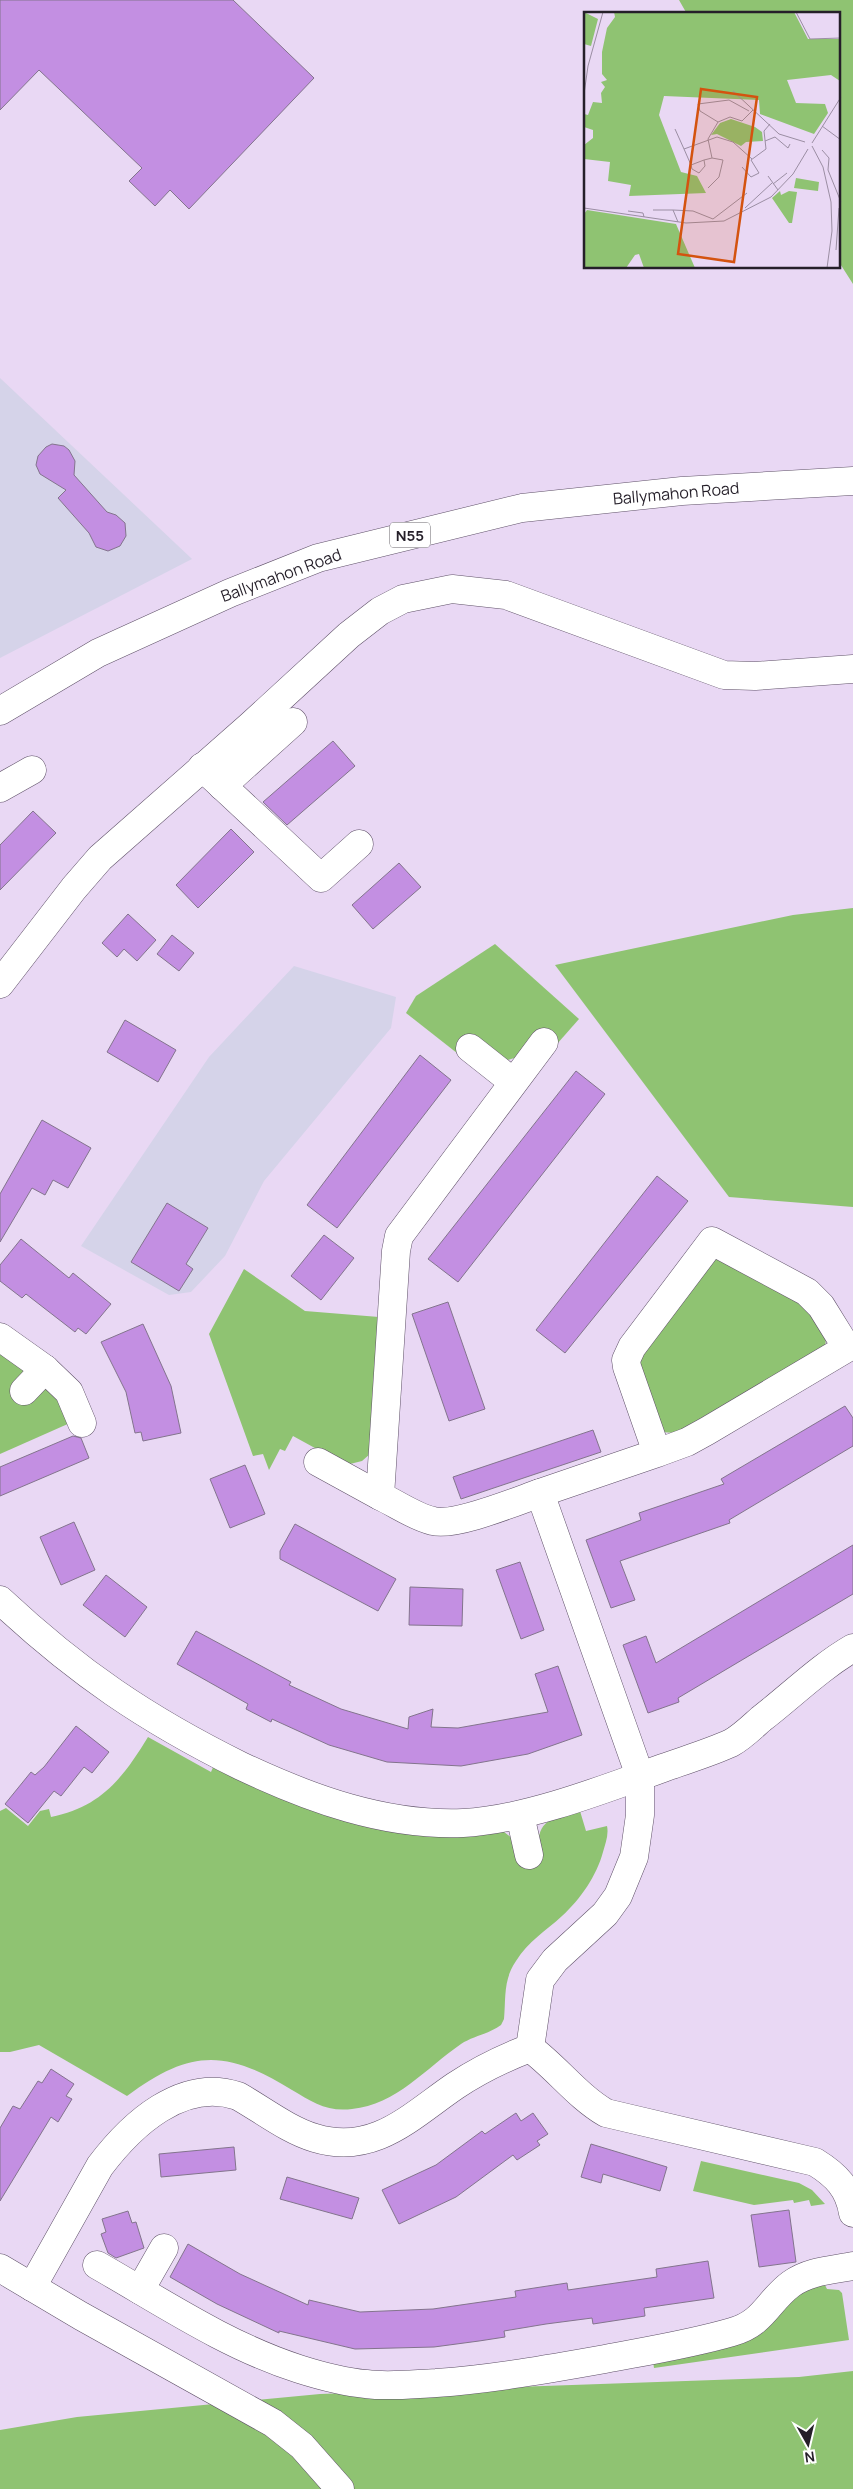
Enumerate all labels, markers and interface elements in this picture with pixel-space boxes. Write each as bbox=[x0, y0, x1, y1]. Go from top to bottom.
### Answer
inset map bbox=[584, 12, 840, 269]
street label: Ballymahon Road bbox=[612, 477, 740, 509]
road number: N55 bbox=[390, 522, 430, 548]
street label: Ballymahon Road bbox=[218, 543, 344, 607]
north arrow bbox=[783, 2419, 833, 2469]
text: N bbox=[804, 2447, 816, 2467]

